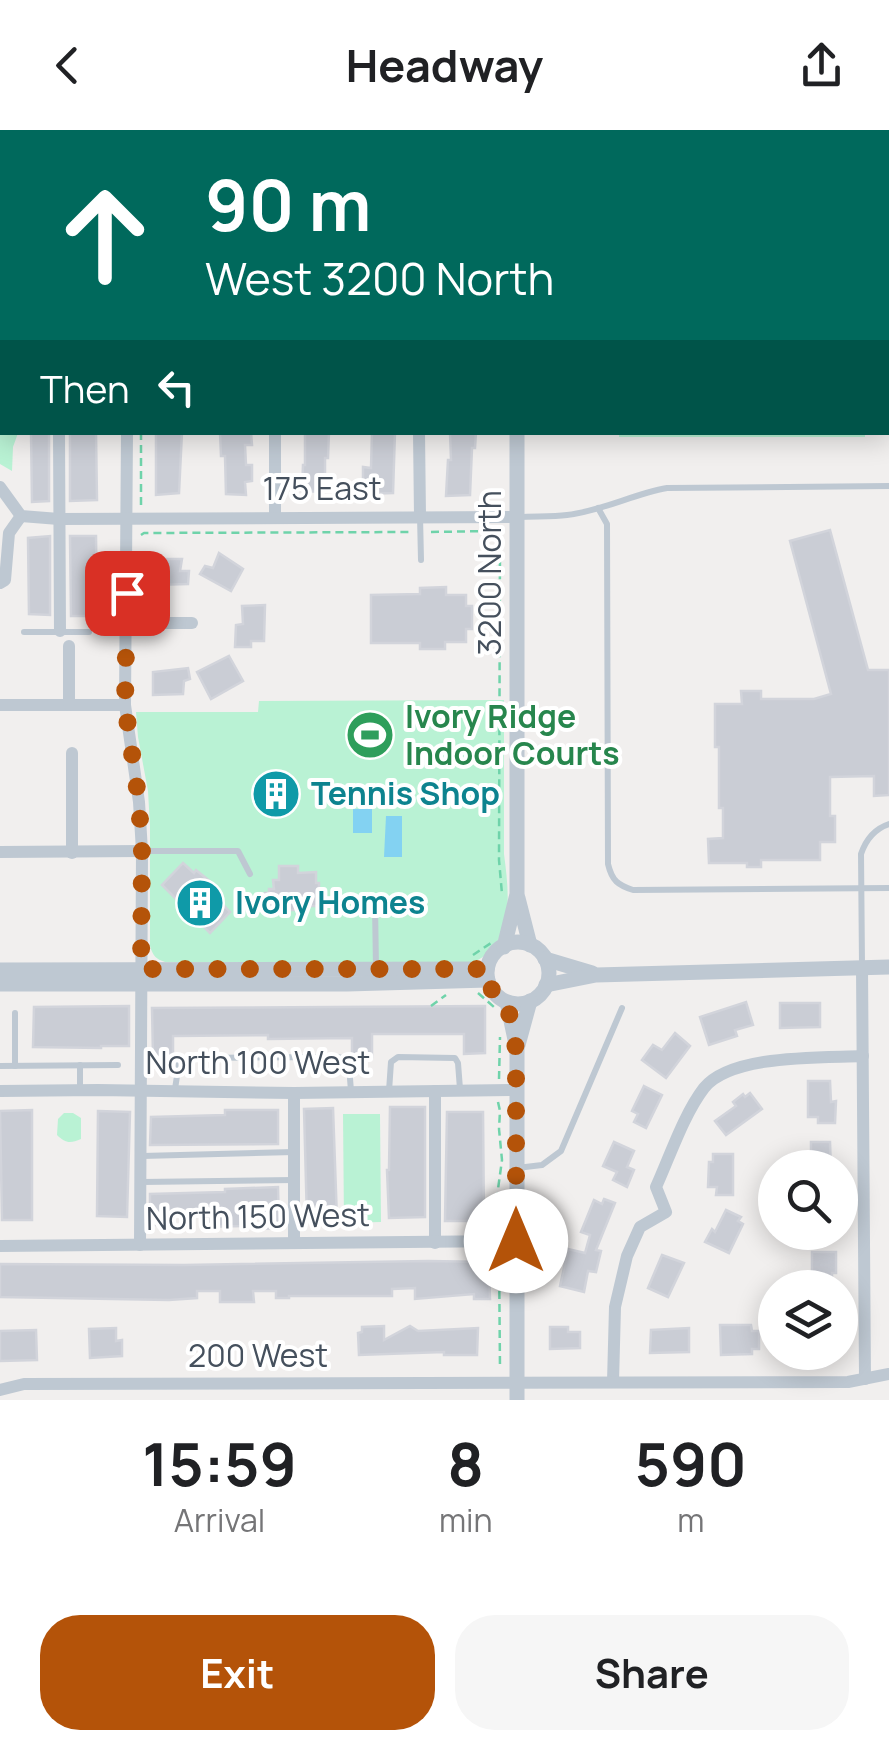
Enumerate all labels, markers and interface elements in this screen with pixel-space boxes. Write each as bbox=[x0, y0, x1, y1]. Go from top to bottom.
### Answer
text: Headway bbox=[346, 34, 543, 96]
icon: back bbox=[40, 38, 95, 93]
icon: share bbox=[794, 38, 849, 93]
text: 90 m bbox=[205, 156, 372, 252]
icon: ahead bbox=[40, 170, 170, 300]
text: West 3200 North bbox=[205, 247, 554, 309]
icon: left bbox=[149, 360, 204, 415]
text: Then bbox=[40, 362, 129, 414]
street label: 175 East bbox=[262, 466, 382, 510]
street label: 3200 North bbox=[467, 490, 511, 656]
pin bbox=[85, 551, 170, 636]
icon: arrive bbox=[100, 566, 155, 621]
place label: Ivory Ridge Indoor Courts bbox=[405, 694, 620, 775]
sports icon: Ivory Ridge Indoor Courts bbox=[344, 709, 396, 761]
building icon: Tennis Shop bbox=[250, 768, 302, 820]
place label: Tennis Shop bbox=[311, 771, 500, 815]
building icon: Ivory Homes bbox=[174, 877, 226, 929]
place label: Ivory Homes bbox=[235, 880, 425, 924]
street label: North 100 West bbox=[146, 1040, 370, 1084]
map controls bbox=[758, 1150, 858, 1370]
button: search bbox=[758, 1150, 858, 1250]
position arrow bbox=[464, 1189, 568, 1293]
street label: North 150 West bbox=[146, 1192, 370, 1240]
button: layers bbox=[758, 1270, 858, 1370]
street label: 200 West bbox=[188, 1333, 328, 1377]
text: 15:59 bbox=[142, 1422, 297, 1504]
text: 8 bbox=[447, 1422, 484, 1504]
text: 590 bbox=[635, 1422, 747, 1504]
text: Arrival bbox=[174, 1498, 265, 1542]
text: min bbox=[439, 1498, 493, 1542]
text: m bbox=[677, 1498, 704, 1542]
button: Exit bbox=[40, 1615, 435, 1730]
button: Share bbox=[455, 1615, 849, 1730]

